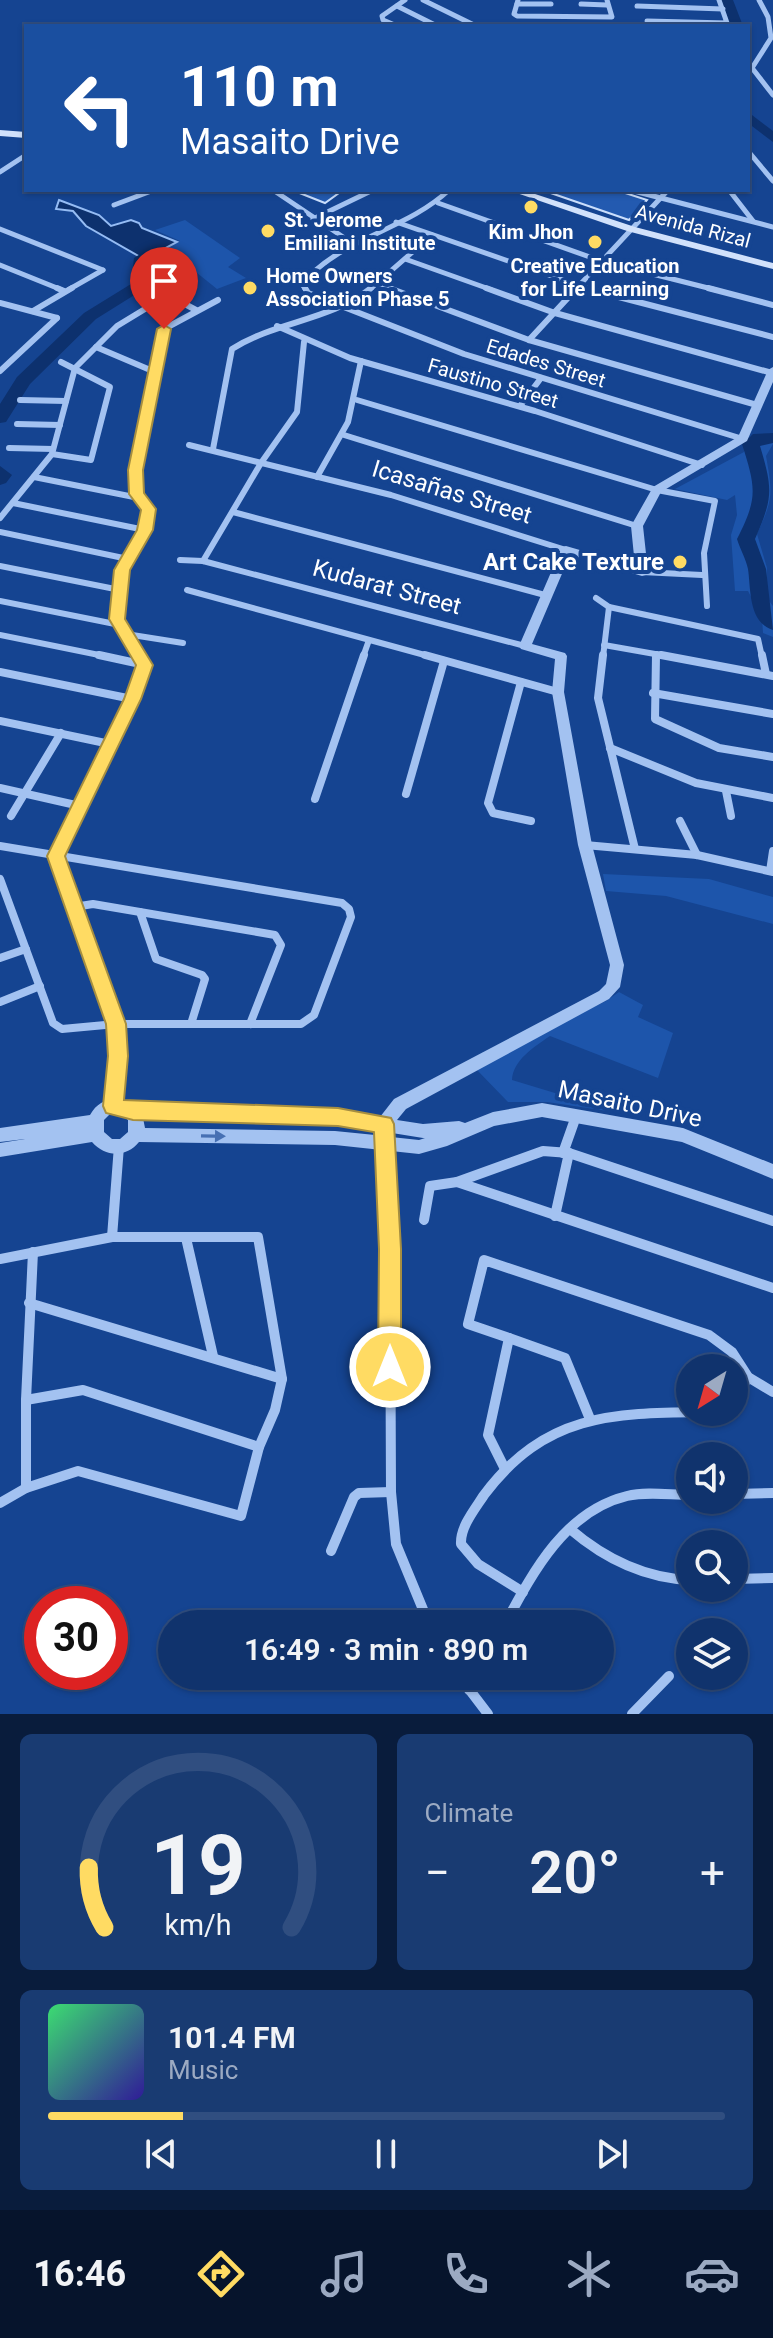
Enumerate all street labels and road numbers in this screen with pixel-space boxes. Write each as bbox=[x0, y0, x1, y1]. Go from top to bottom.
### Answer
street label: Avenida Rizal bbox=[633, 199, 753, 253]
street label: Edades Street bbox=[484, 334, 608, 392]
street label: Faustino Street bbox=[425, 353, 561, 413]
street label: Icasañas Street bbox=[369, 454, 535, 530]
street label: Kudarat Street bbox=[310, 554, 464, 620]
street label: Masaito Drive bbox=[555, 1075, 705, 1133]

